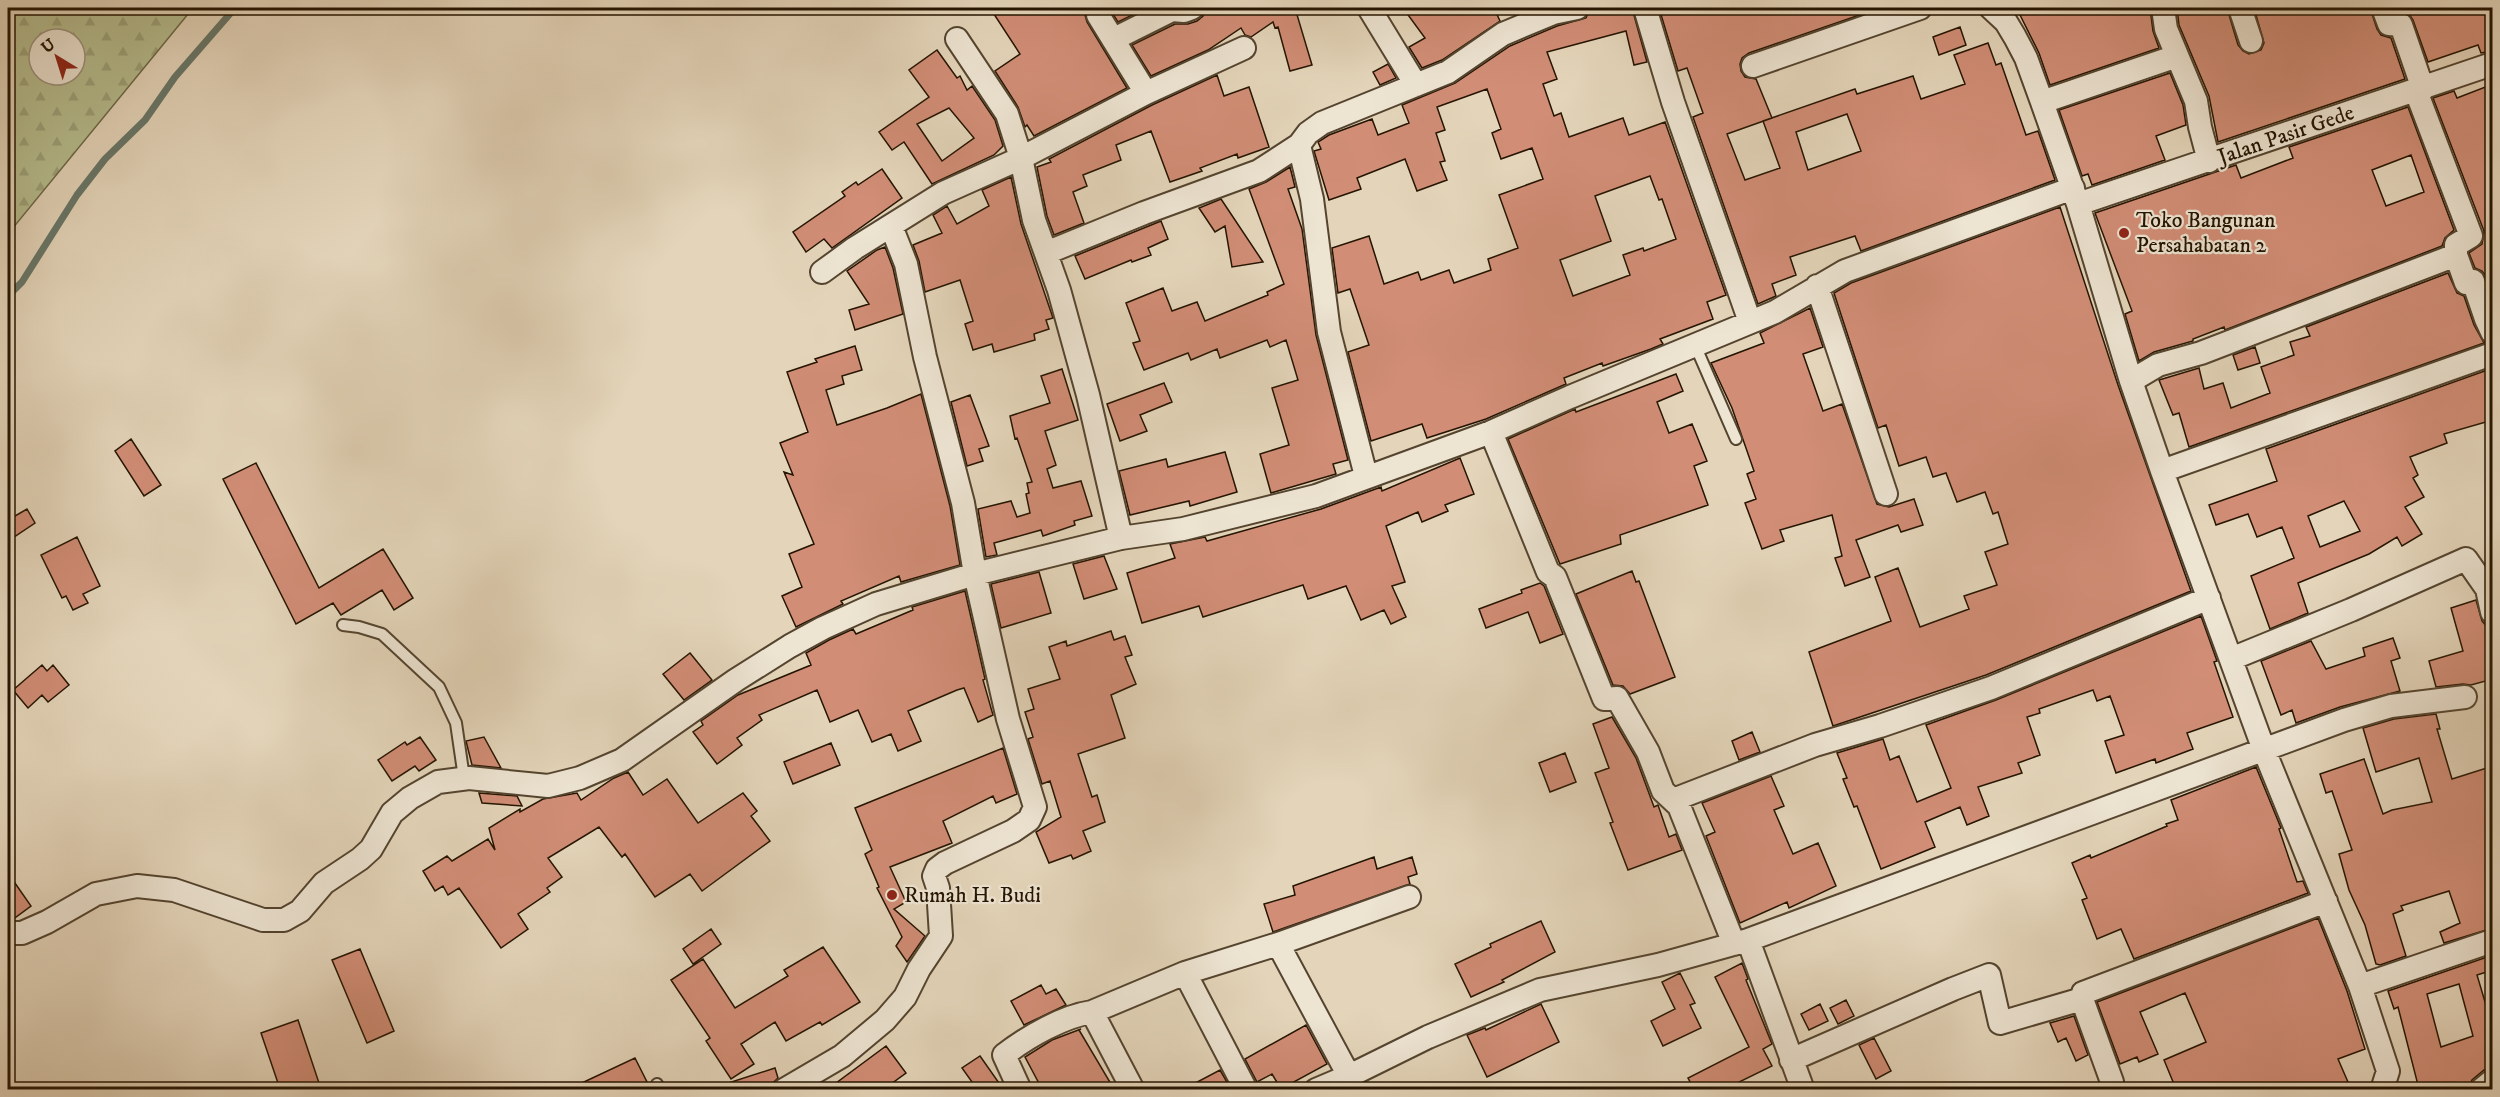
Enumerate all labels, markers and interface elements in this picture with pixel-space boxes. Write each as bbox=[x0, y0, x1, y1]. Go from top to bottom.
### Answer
north arrow bbox=[27, 27, 87, 87]
text: U bbox=[37, 34, 60, 58]
street label: Jalan Pasir Gede bbox=[2212, 99, 2358, 172]
place label: Toko Bangunan Persahabatan 2 bbox=[2136, 207, 2276, 259]
marker: Toko Bangunan Persahabatan 2 bbox=[2117, 226, 2131, 240]
place label: Rumah H. Budi bbox=[904, 882, 1041, 909]
marker: Rumah H. Budi bbox=[885, 888, 899, 902]

